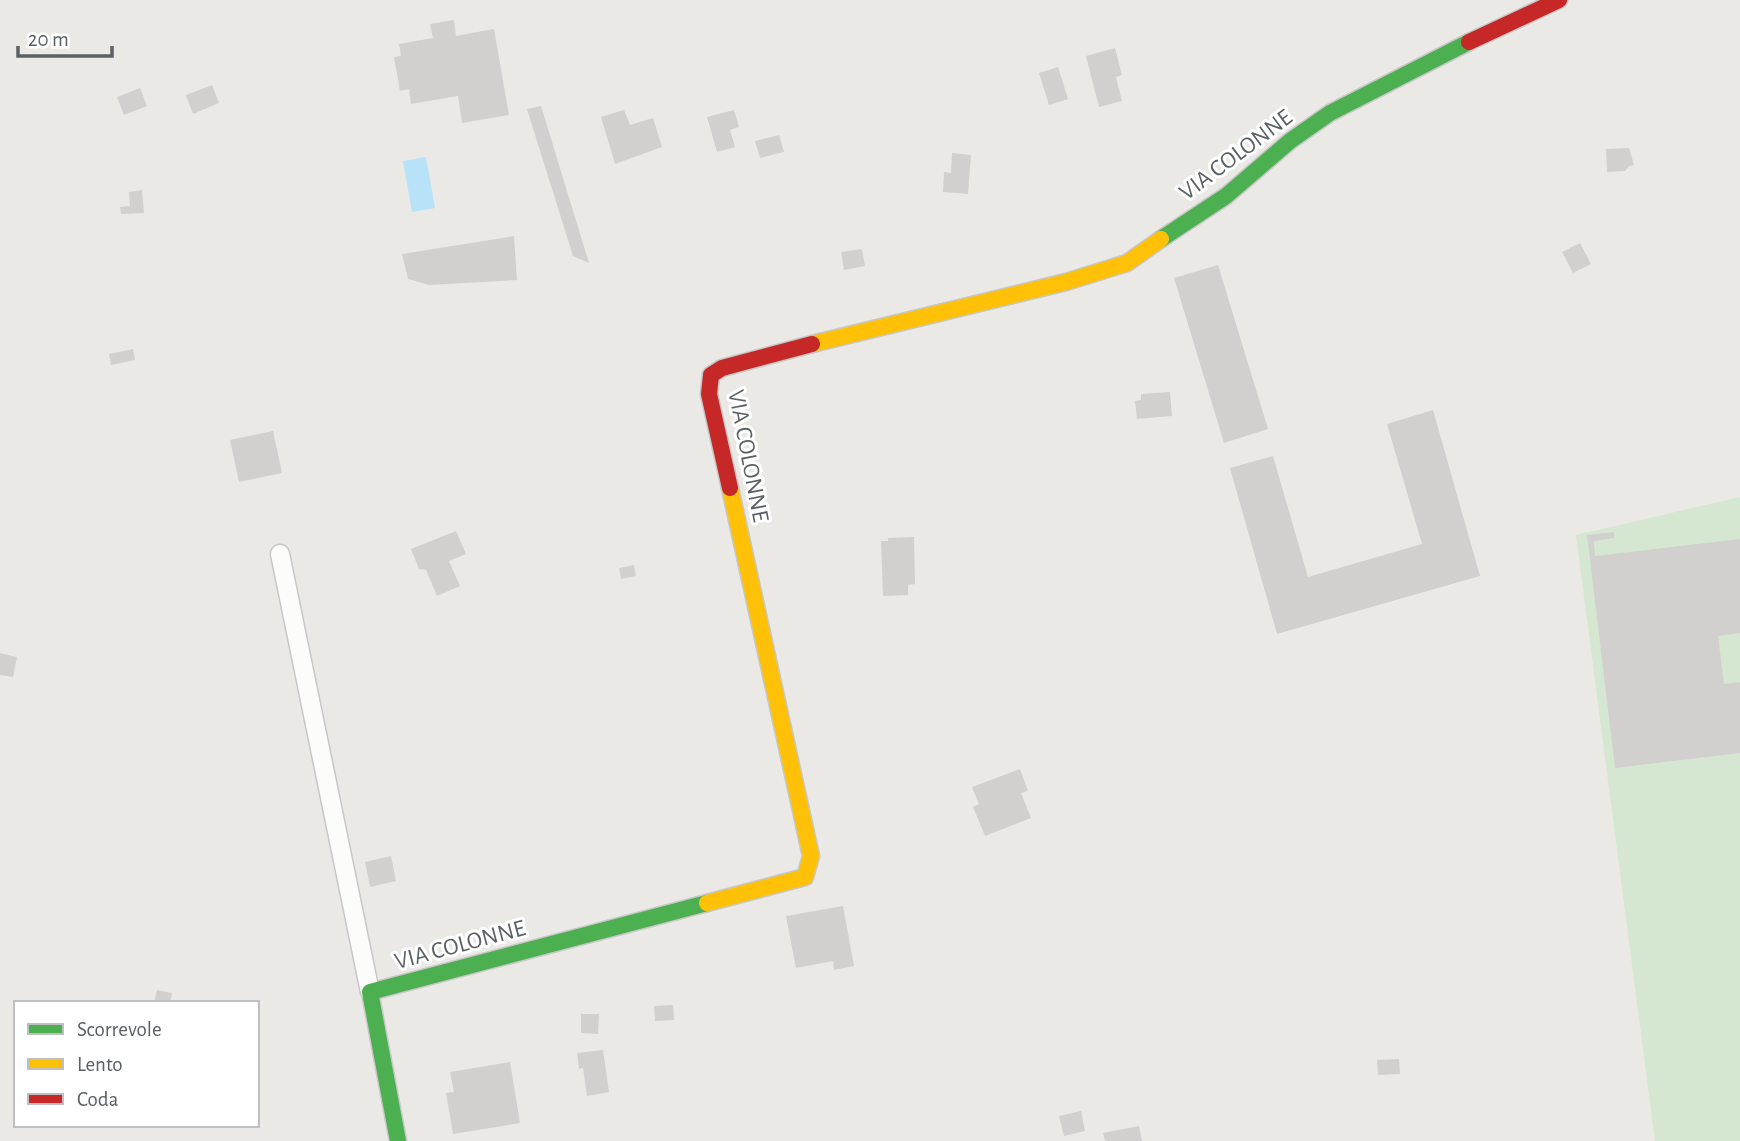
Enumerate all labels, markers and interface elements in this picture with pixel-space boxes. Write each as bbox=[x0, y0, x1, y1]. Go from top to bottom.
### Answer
scale bar bbox=[18, 14, 112, 58]
text: 20 m bbox=[28, 29, 69, 50]
street label: VIA COLONNE bbox=[1175, 105, 1297, 205]
street label: VIA COLONNE bbox=[723, 388, 773, 525]
street label: VIA COLONNE bbox=[392, 916, 528, 974]
legend bbox=[14, 1001, 259, 1127]
text: Scorrevole bbox=[77, 1019, 162, 1040]
text: Lento bbox=[77, 1054, 123, 1075]
text: Coda bbox=[77, 1089, 119, 1110]

